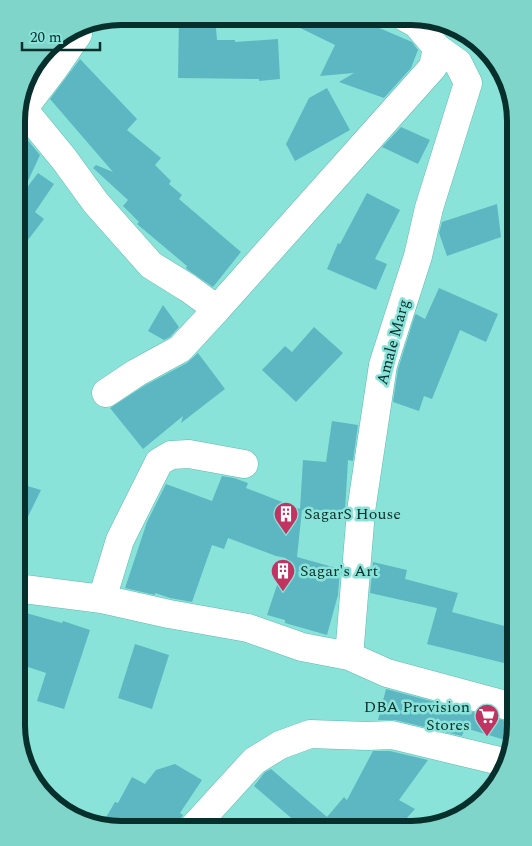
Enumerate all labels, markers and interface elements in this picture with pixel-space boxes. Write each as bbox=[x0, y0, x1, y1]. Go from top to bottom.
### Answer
scale bar bbox=[22, 20, 100, 52]
text: 20 m bbox=[30, 26, 62, 49]
street label: Amale Marg bbox=[370, 296, 416, 388]
building icon: SagarS House bbox=[273, 501, 299, 535]
place label: SagarS House bbox=[304, 502, 401, 526]
building icon: Sagar's Art bbox=[270, 558, 296, 592]
place label: Sagar's Art bbox=[300, 559, 379, 583]
place label: DBA Provision Stores bbox=[364, 695, 470, 737]
supermarket icon: DBA Provision Stores bbox=[474, 703, 500, 737]

